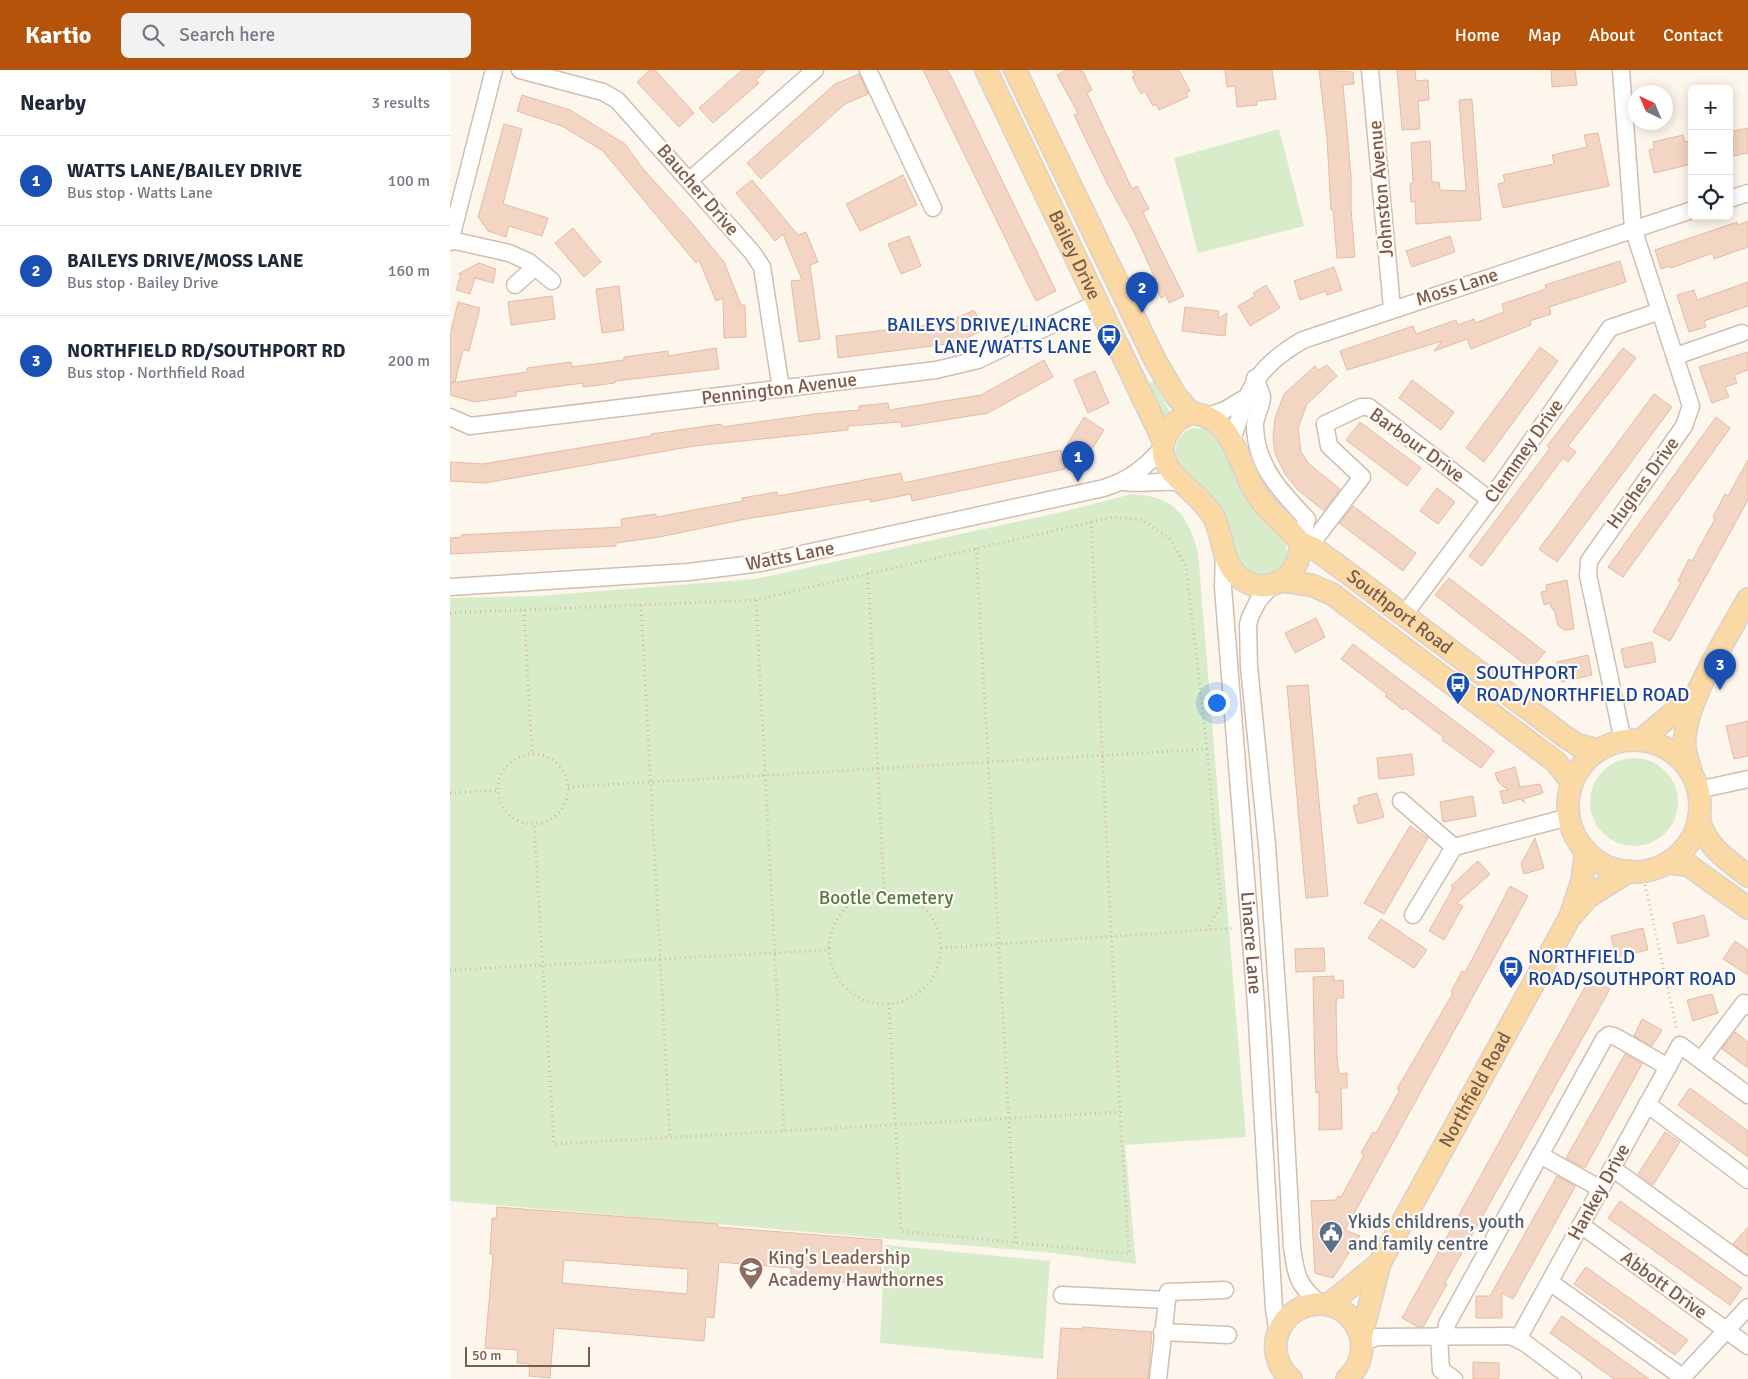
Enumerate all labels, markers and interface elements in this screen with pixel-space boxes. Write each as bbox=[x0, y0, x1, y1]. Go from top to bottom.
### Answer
search box bbox=[121, 13, 471, 58]
text: Kartio bbox=[25, 20, 91, 50]
icon: search bbox=[139, 21, 167, 49]
text: Search here bbox=[179, 23, 275, 47]
text: Home bbox=[1455, 24, 1500, 46]
text: Map bbox=[1528, 24, 1561, 46]
text: About bbox=[1589, 24, 1635, 46]
text: Contact bbox=[1663, 24, 1723, 46]
north arrow bbox=[1628, 85, 1673, 130]
map controls bbox=[1688, 85, 1733, 220]
button: + bbox=[1688, 85, 1733, 130]
text: Nearby bbox=[20, 90, 86, 116]
text: 3 results bbox=[371, 93, 430, 113]
street label: Johnston Avenue bbox=[1363, 119, 1399, 259]
button: − bbox=[1688, 130, 1733, 175]
street label: Baucher Drive bbox=[652, 139, 744, 241]
text: WATTS LANE/BAILEY DRIVE bbox=[67, 159, 302, 183]
text: 1 bbox=[32, 171, 40, 191]
text: 100 m bbox=[388, 171, 430, 191]
button: locate bbox=[1688, 175, 1733, 220]
text: Bus stop · Watts Lane bbox=[67, 183, 213, 203]
street label: Bailey Drive bbox=[1043, 206, 1106, 304]
text: BAILEYS DRIVE/MOSS LANE bbox=[67, 249, 304, 273]
text: 2 bbox=[32, 261, 40, 281]
text: 160 m bbox=[388, 261, 430, 281]
street label: Moss Lane bbox=[1413, 262, 1501, 312]
pin: 2 bbox=[1126, 272, 1158, 313]
text: Bus stop · Bailey Drive bbox=[67, 273, 218, 293]
place label: BAILEYS DRIVE/LINACRE LANE/WATTS LANE bbox=[887, 313, 1092, 359]
bus stop icon: BAILEYS DRIVE/LINACRE LANE/WATTS LANE bbox=[1096, 323, 1122, 357]
text: NORTHFIELD RD/SOUTHPORT RD bbox=[67, 339, 346, 363]
text: 3 bbox=[32, 351, 40, 371]
text: 200 m bbox=[388, 351, 430, 371]
text: Bus stop · Northfield Road bbox=[67, 363, 245, 383]
street label: Pennington Avenue bbox=[700, 368, 858, 410]
street label: Clemmey Drive bbox=[1479, 394, 1569, 508]
street label: Barbour Drive bbox=[1365, 402, 1469, 488]
street label: Hughes Drive bbox=[1602, 432, 1684, 534]
pin: 1 bbox=[1062, 441, 1094, 482]
street label: Watts Lane bbox=[744, 536, 836, 576]
street label: Southport Road bbox=[1342, 564, 1457, 660]
pin: 3 bbox=[1704, 649, 1736, 690]
place label: SOUTHPORT ROAD/NORTHFIELD ROAD bbox=[1476, 661, 1689, 707]
bus stop icon: SOUTHPORT ROAD/NORTHFIELD ROAD bbox=[1445, 671, 1471, 705]
your location bbox=[1204, 690, 1230, 716]
park label: Bootle Cemetery bbox=[819, 886, 953, 910]
street label: Linacre Lane bbox=[1235, 890, 1267, 995]
place label: NORTHFIELD ROAD/SOUTHPORT ROAD bbox=[1528, 945, 1736, 991]
bus stop icon: NORTHFIELD ROAD/SOUTHPORT ROAD bbox=[1498, 955, 1524, 989]
street label: Northfield Road bbox=[1434, 1028, 1517, 1152]
street label: Hankey Drive bbox=[1563, 1139, 1635, 1245]
place label: Ykids childrens, youth and family centre bbox=[1348, 1210, 1525, 1256]
public building icon: Ykids childrens, youth and family centre bbox=[1318, 1220, 1344, 1254]
place label: King's Leadership Academy Hawthornes bbox=[768, 1246, 944, 1292]
street label: Abbott Drive bbox=[1616, 1246, 1712, 1324]
school or university icon: King's Leadership Academy Hawthornes bbox=[738, 1256, 764, 1290]
scale bar bbox=[465, 1344, 590, 1367]
text: 50 m bbox=[472, 1347, 501, 1364]

